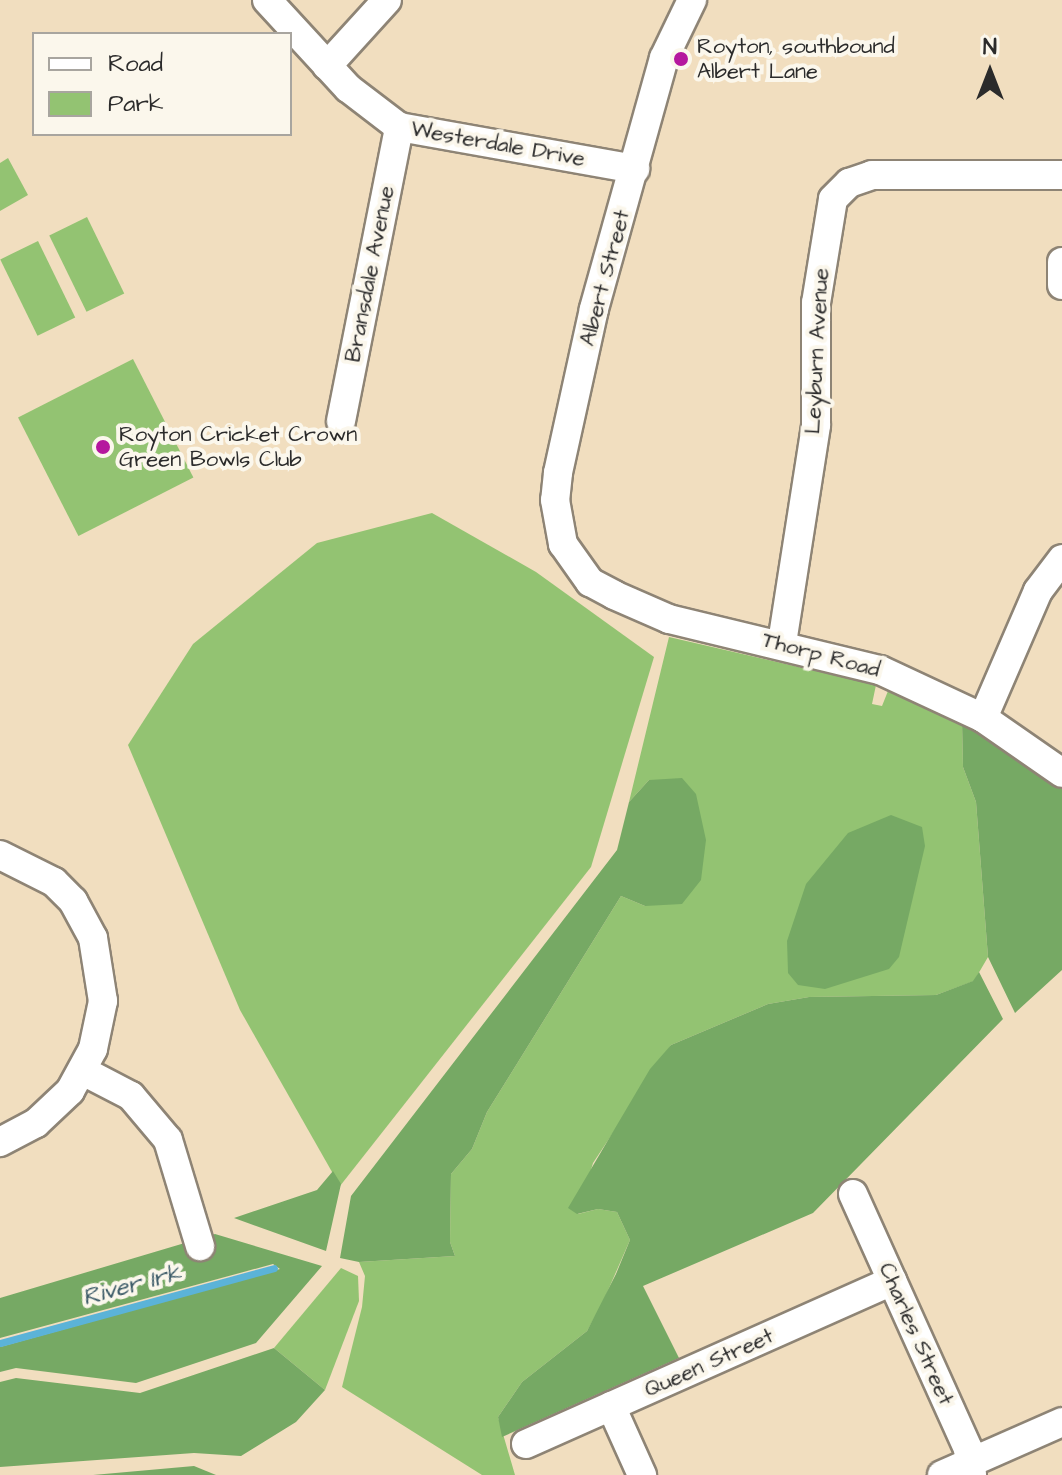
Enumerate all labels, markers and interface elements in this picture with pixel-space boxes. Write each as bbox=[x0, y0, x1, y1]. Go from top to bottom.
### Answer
legend bbox=[32, 32, 292, 136]
north arrow bbox=[950, 32, 1030, 112]
text: N bbox=[983, 32, 997, 63]
place label: Royton, southbound Albert Lane bbox=[697, 33, 895, 84]
text: Road bbox=[108, 47, 163, 81]
marker: Royton, southbound Albert Lane bbox=[672, 50, 690, 68]
text: Park bbox=[108, 87, 164, 121]
street label: Westerdale Drive bbox=[409, 116, 587, 172]
street label: Bransdale Avenue bbox=[340, 184, 400, 364]
street label: Albert Street bbox=[574, 207, 636, 349]
street label: Leyburn Avenue bbox=[799, 267, 835, 435]
place label: Royton Cricket Crown Green Bowls Club bbox=[119, 421, 357, 472]
marker: Royton Cricket Crown Green Bowls Club bbox=[94, 438, 112, 456]
street label: Thorp Road bbox=[759, 627, 883, 683]
water label: River Irk bbox=[80, 1259, 184, 1313]
street label: Charles Street bbox=[873, 1259, 959, 1409]
street label: Queen Street bbox=[640, 1323, 778, 1403]

